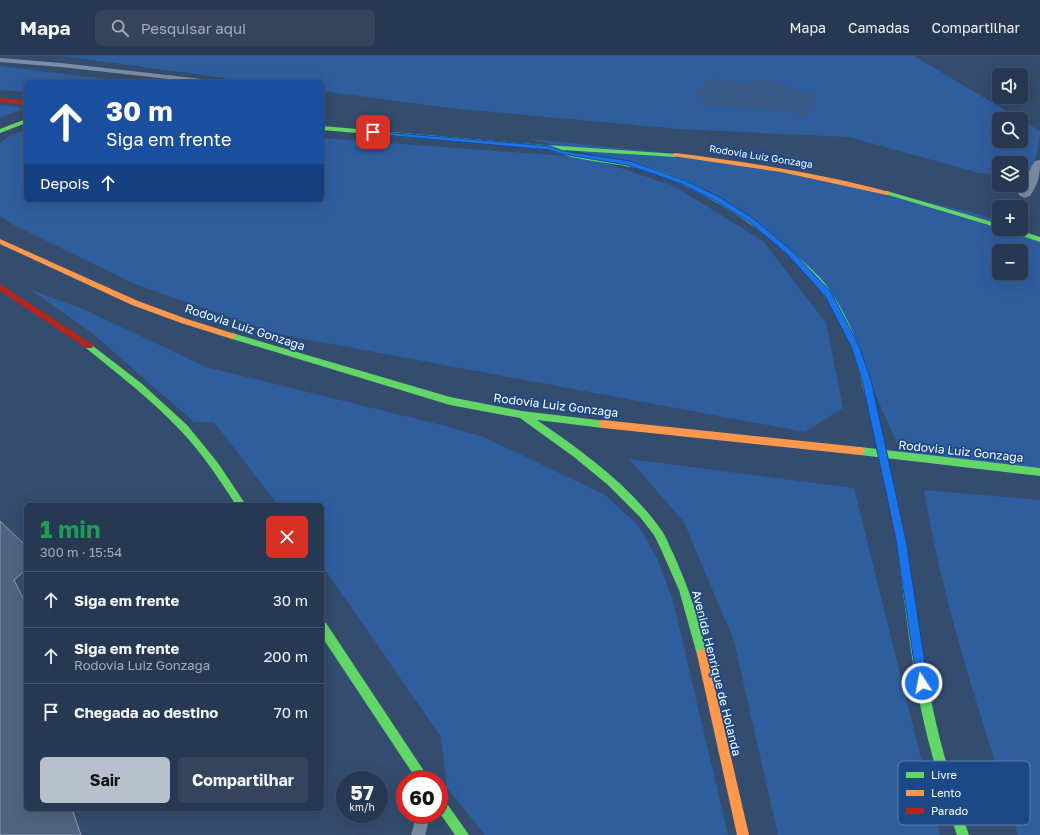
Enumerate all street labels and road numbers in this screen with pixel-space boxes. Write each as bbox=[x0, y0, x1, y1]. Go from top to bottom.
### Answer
street label: Rodovia Luiz Gonzaga bbox=[708, 142, 814, 170]
street label: Rodovia Luiz Gonzaga bbox=[183, 300, 307, 354]
street label: Rodovia Luiz Gonzaga bbox=[493, 390, 619, 420]
street label: Rodovia Luiz Gonzaga bbox=[898, 437, 1024, 465]
street label: Avenida Henrique de Holanda bbox=[689, 589, 745, 757]

